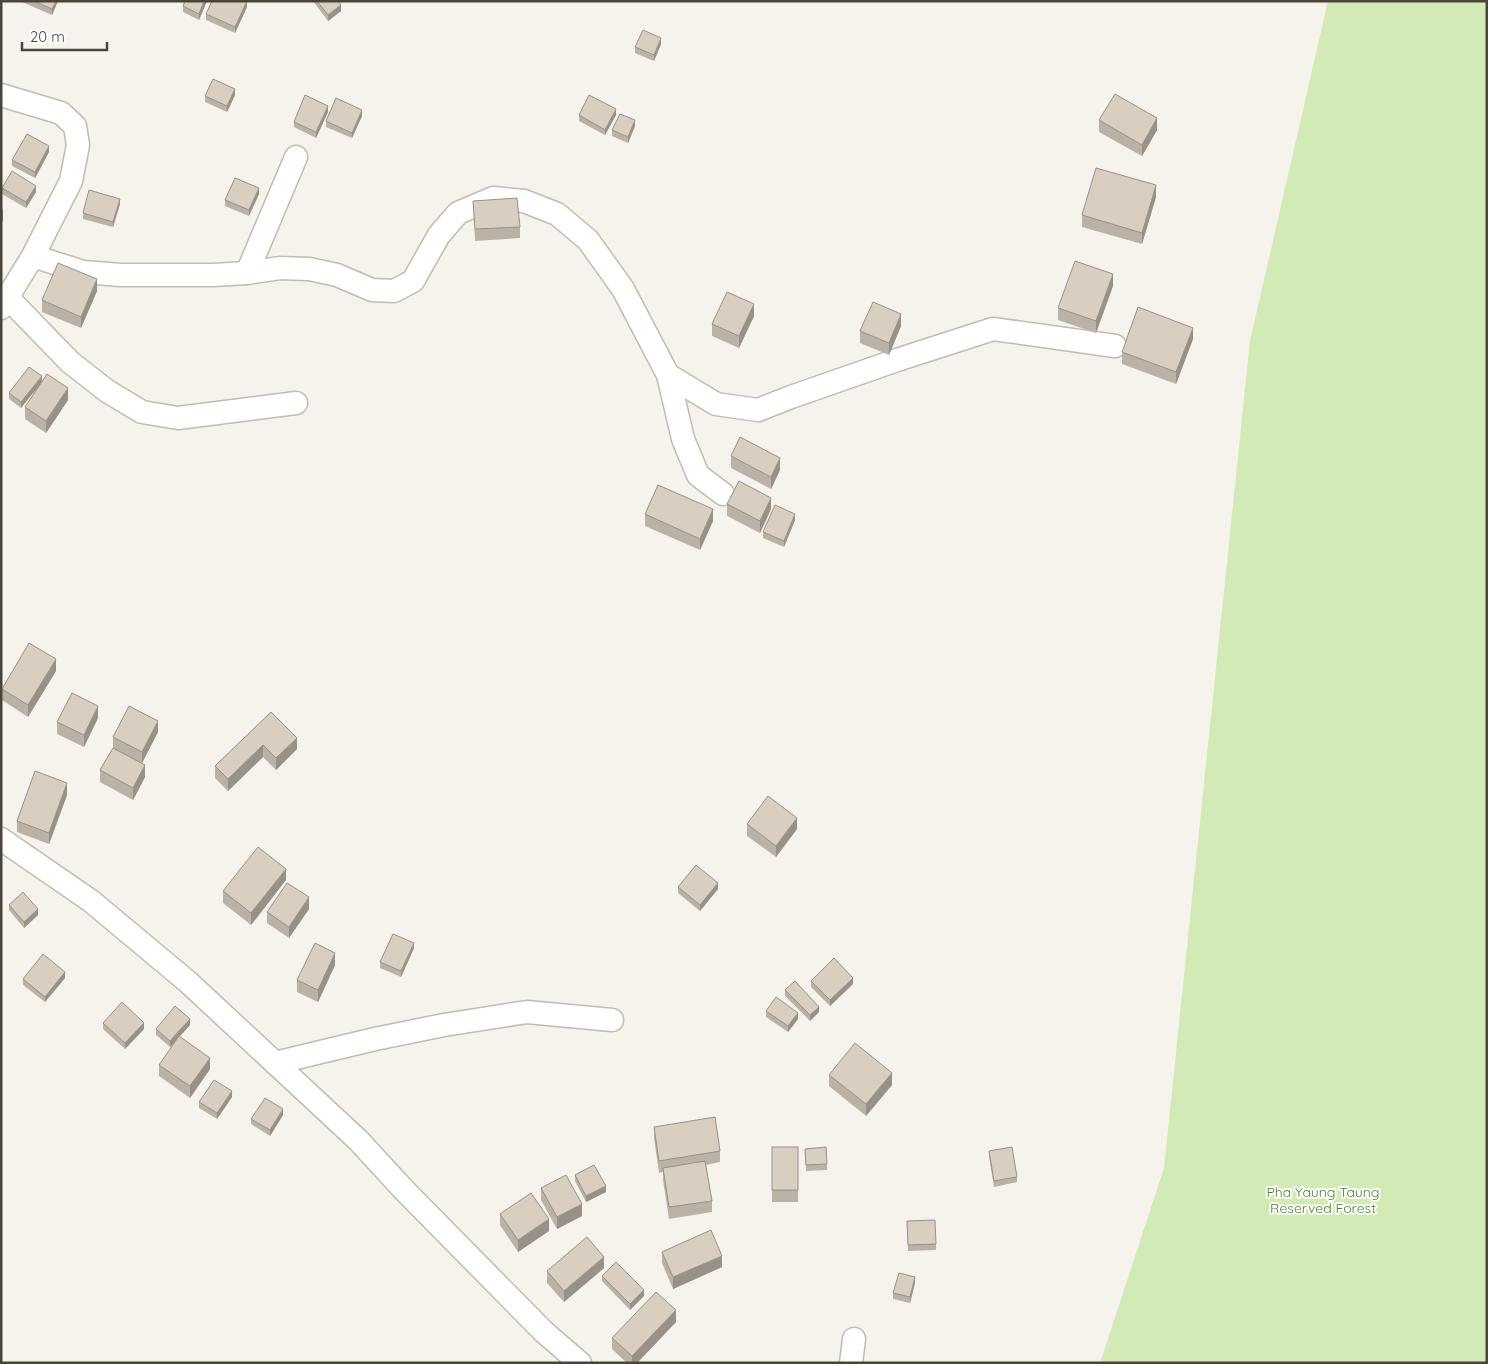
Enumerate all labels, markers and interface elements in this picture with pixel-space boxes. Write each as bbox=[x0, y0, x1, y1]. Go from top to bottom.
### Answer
scale bar bbox=[22, 20, 108, 52]
text: 20 m bbox=[30, 27, 65, 46]
park label: Pha Yaung Taung Reserved Forest bbox=[1266, 1183, 1380, 1217]

